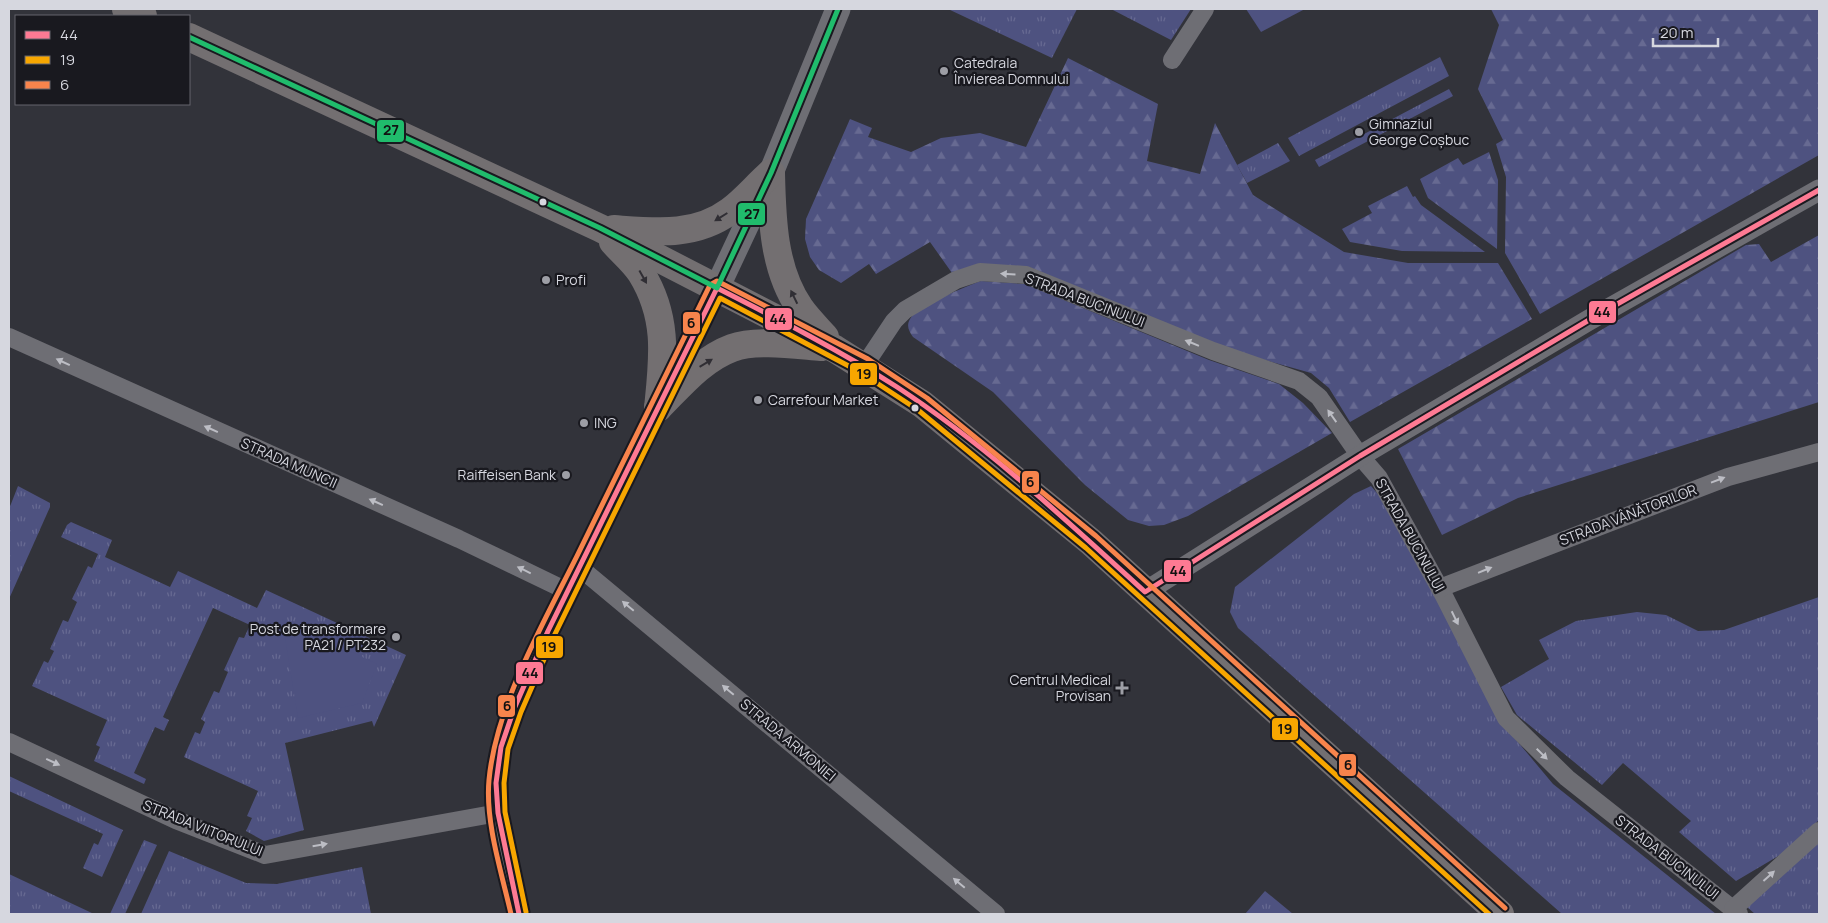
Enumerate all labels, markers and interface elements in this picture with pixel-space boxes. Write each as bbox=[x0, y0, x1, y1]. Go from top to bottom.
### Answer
legend bbox=[15, 15, 190, 105]
scale bar bbox=[1653, 15, 1718, 47]
text: 20 m bbox=[1660, 22, 1693, 43]
text: 44 bbox=[60, 24, 78, 45]
text: 19 bbox=[60, 49, 75, 70]
place label: Catedrala Învierea Domnului bbox=[953, 53, 1069, 88]
marker: Catedrala Învierea Domnului bbox=[938, 65, 950, 77]
text: 6 bbox=[60, 74, 69, 95]
place label: Gimnaziul George Coșbuc bbox=[1369, 114, 1470, 149]
line badge: 27 bbox=[376, 119, 405, 143]
text: 27 bbox=[383, 120, 399, 139]
marker: Gimnaziul George Coșbuc bbox=[1353, 126, 1365, 138]
unlabelled marker bbox=[538, 197, 548, 207]
line badge: 27 bbox=[737, 202, 766, 226]
text: 27 bbox=[744, 204, 760, 223]
one-way arrow bbox=[714, 212, 727, 221]
street label: STRADA BUCINULUI bbox=[1023, 268, 1148, 331]
one-way arrow bbox=[1000, 269, 1016, 277]
place label: Profi bbox=[556, 270, 586, 289]
one-way arrow bbox=[639, 270, 647, 285]
marker: Profi bbox=[540, 274, 552, 286]
one-way arrow bbox=[790, 290, 798, 304]
line badge: 44 bbox=[1588, 300, 1617, 324]
text: 44 bbox=[1594, 302, 1610, 321]
line badge: 44 bbox=[764, 307, 793, 331]
text: 44 bbox=[770, 309, 786, 328]
line badge: 6 bbox=[682, 311, 701, 335]
text: 6 bbox=[687, 313, 695, 332]
one-way arrow bbox=[1184, 339, 1199, 347]
one-way arrow bbox=[56, 358, 70, 366]
one-way arrow bbox=[700, 359, 713, 368]
line badge: 19 bbox=[849, 362, 878, 386]
text: 19 bbox=[857, 364, 871, 383]
place label: Carrefour Market bbox=[768, 390, 879, 409]
marker: Carrefour Market bbox=[752, 394, 764, 406]
unlabelled marker bbox=[910, 403, 920, 413]
one-way arrow bbox=[1327, 410, 1337, 423]
place label: ING bbox=[594, 413, 617, 432]
marker: ING bbox=[578, 417, 590, 429]
one-way arrow bbox=[204, 424, 218, 432]
street label: STRADA MUNCII bbox=[238, 433, 340, 492]
place label: Raiffeisen Bank bbox=[458, 465, 557, 484]
marker: Raiffeisen Bank bbox=[560, 469, 572, 481]
line badge: 6 bbox=[1021, 470, 1040, 494]
text: 6 bbox=[1026, 472, 1034, 491]
street label: STRADA BUCINULUI bbox=[1371, 475, 1449, 595]
one-way arrow bbox=[1711, 476, 1726, 483]
street label: STRADA VÂNĂTORILOR bbox=[1556, 479, 1699, 550]
one-way arrow bbox=[369, 497, 383, 505]
line badge: 44 bbox=[1163, 559, 1192, 583]
text: 44 bbox=[1170, 561, 1186, 580]
one-way arrow bbox=[517, 565, 531, 573]
one-way arrow bbox=[1478, 565, 1492, 573]
one-way arrow bbox=[622, 601, 635, 612]
one-way arrow bbox=[1451, 611, 1459, 626]
place label: Post de transformare PA21 / PT232 bbox=[250, 619, 386, 654]
marker: Post de transformare PA21 / PT232 bbox=[390, 631, 402, 643]
line badge: 19 bbox=[535, 635, 564, 659]
text: 19 bbox=[542, 637, 556, 656]
line badge: 44 bbox=[515, 661, 544, 685]
text: 44 bbox=[522, 663, 538, 682]
place label: Centrul Medical Provisan bbox=[1009, 670, 1111, 705]
marker: Centrul Medical Provisan bbox=[1115, 681, 1129, 695]
one-way arrow bbox=[722, 684, 735, 695]
line badge: 6 bbox=[497, 694, 516, 718]
street label: STRADA ARMONIEI bbox=[737, 694, 840, 785]
text: 6 bbox=[503, 696, 511, 715]
line badge: 19 bbox=[1271, 717, 1299, 741]
text: 19 bbox=[1278, 719, 1292, 738]
one-way arrow bbox=[1536, 748, 1548, 760]
line badge: 6 bbox=[1338, 753, 1357, 777]
text: 6 bbox=[1344, 755, 1352, 774]
one-way arrow bbox=[46, 759, 60, 767]
street label: STRADA VIITORULUI bbox=[140, 795, 266, 860]
street label: STRADA BUCINULUI bbox=[1611, 810, 1723, 903]
one-way arrow bbox=[313, 841, 329, 849]
one-way arrow bbox=[1763, 870, 1775, 882]
one-way arrow bbox=[953, 878, 965, 889]

